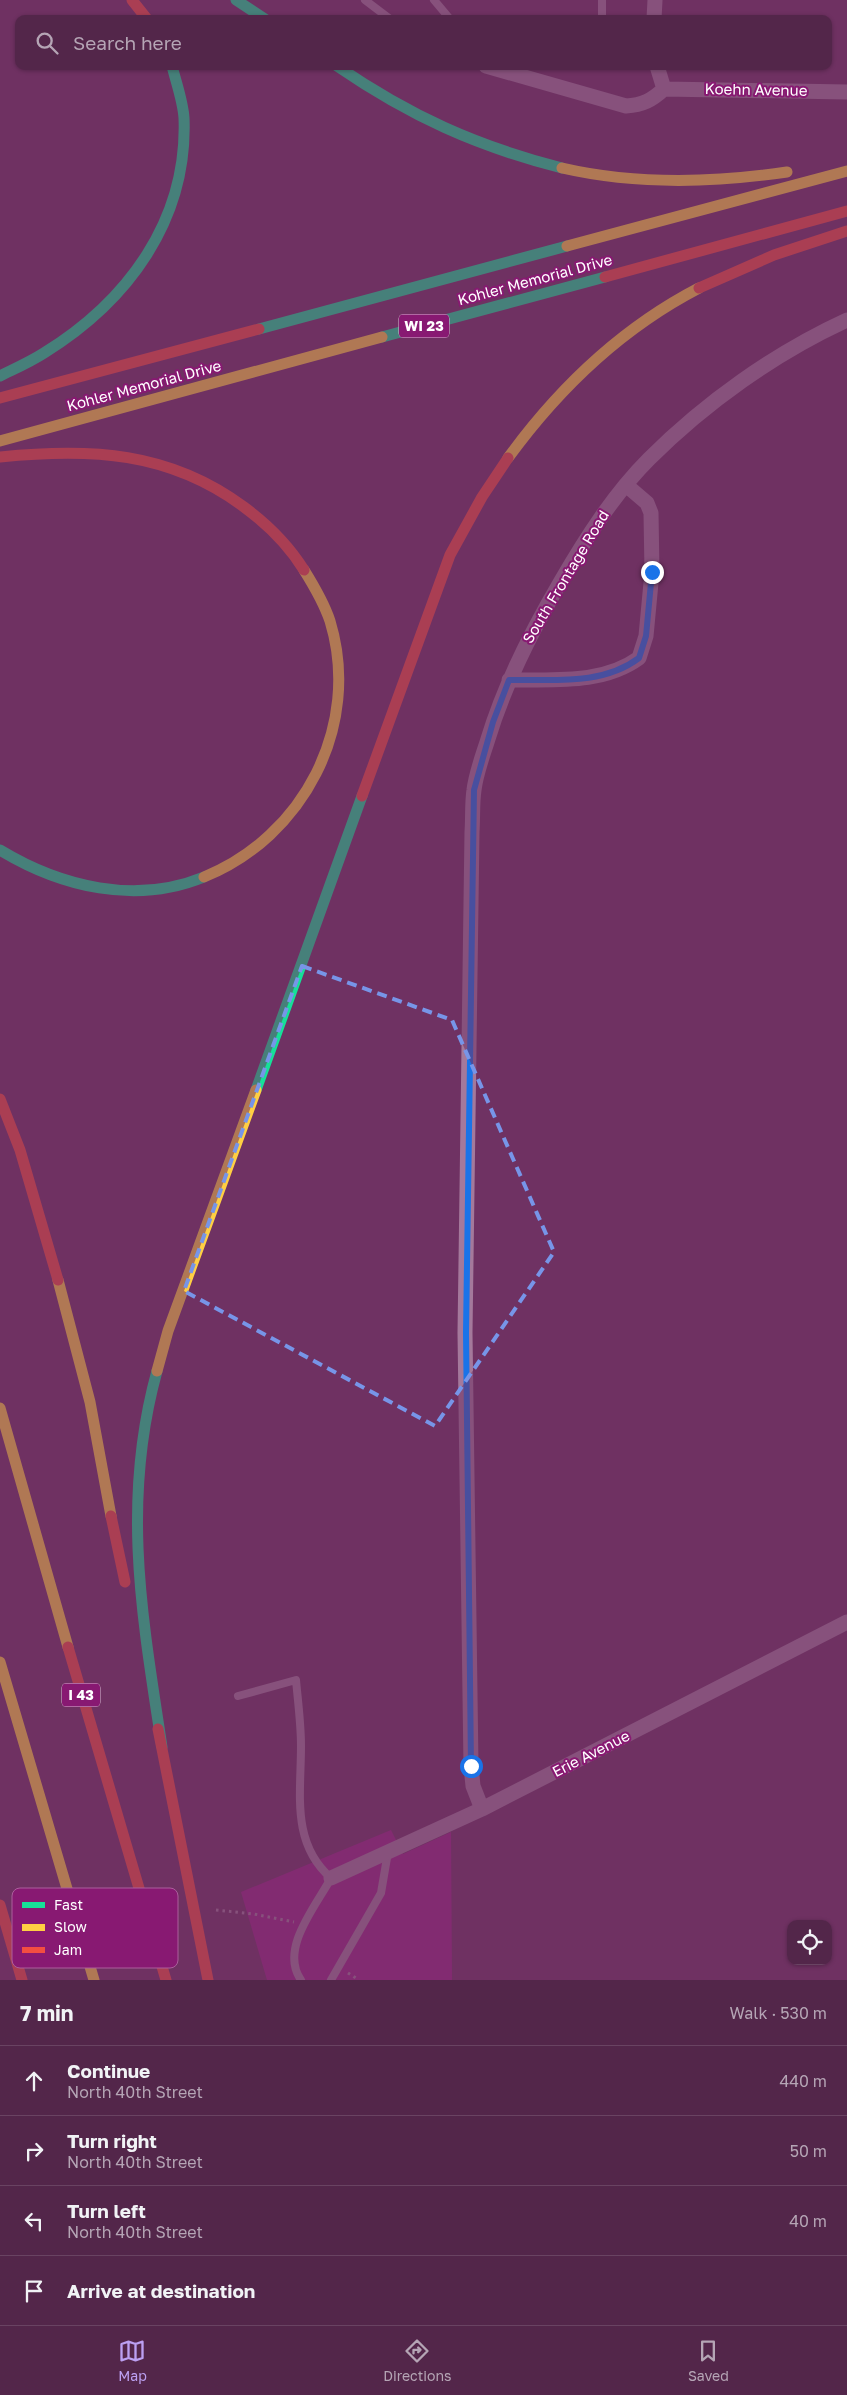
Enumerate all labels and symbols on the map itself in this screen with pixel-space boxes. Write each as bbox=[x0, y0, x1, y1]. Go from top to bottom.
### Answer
street label: Koehn Avenue bbox=[704, 79, 808, 99]
street label: Kohler Memorial Drive bbox=[456, 250, 614, 308]
road number: WI 23 bbox=[399, 314, 449, 338]
street label: Kohler Memorial Drive bbox=[65, 356, 223, 414]
street label: South Frontage Road bbox=[518, 507, 612, 646]
route end bbox=[641, 561, 664, 584]
road number: I 43 bbox=[62, 1684, 100, 1706]
street label: Erie Avenue bbox=[549, 1726, 633, 1780]
route start bbox=[460, 1755, 483, 1778]
legend bbox=[12, 1888, 178, 1968]
text: Fast bbox=[54, 1896, 83, 1913]
text: Slow bbox=[54, 1918, 87, 1935]
text: Jam bbox=[54, 1941, 82, 1958]

